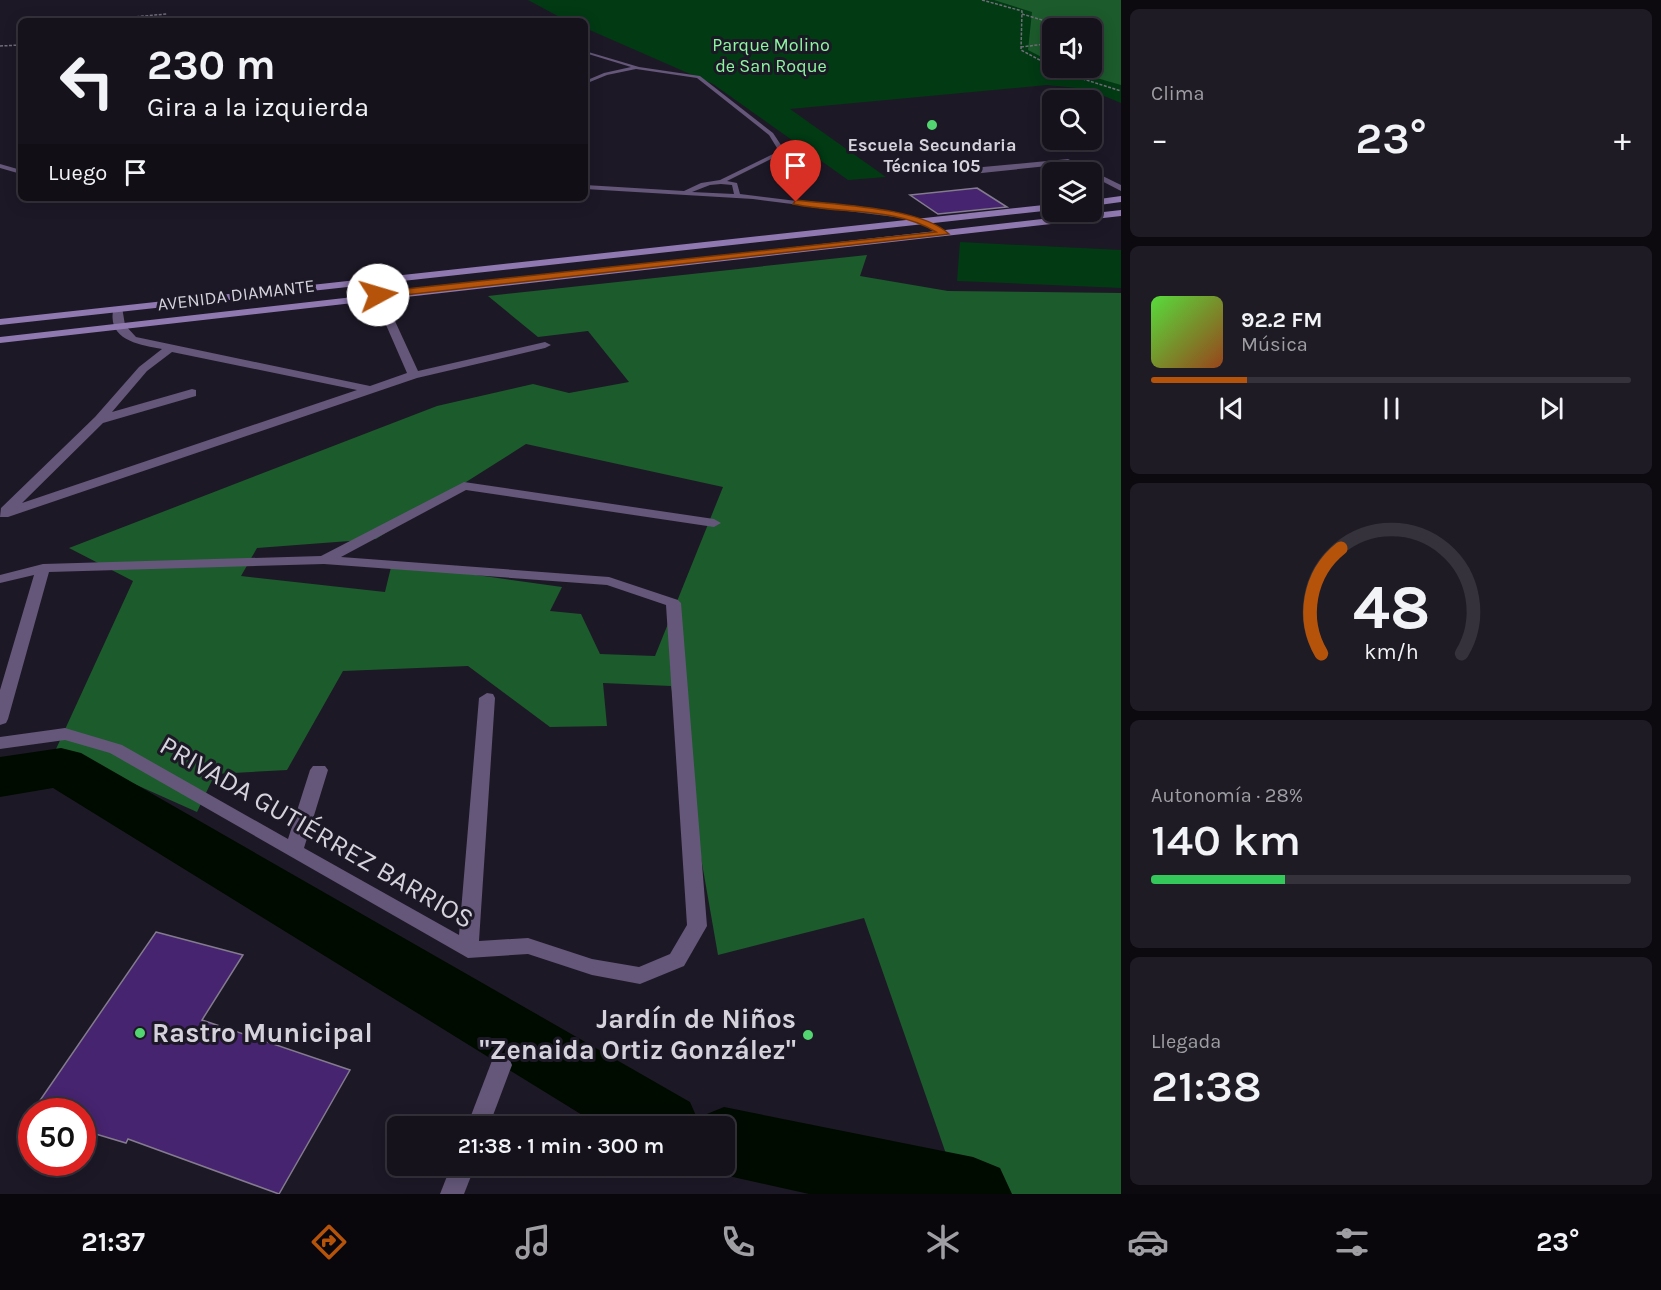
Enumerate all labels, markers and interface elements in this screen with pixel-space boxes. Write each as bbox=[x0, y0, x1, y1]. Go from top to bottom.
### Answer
map controls bbox=[1042, 18, 1102, 222]
button: sound bbox=[1042, 18, 1102, 78]
park label: Parque Molino de San Roque bbox=[712, 34, 830, 77]
text: 230 m bbox=[147, 40, 276, 90]
icon: left bbox=[48, 42, 126, 120]
text: Clima bbox=[1151, 82, 1205, 105]
button: search bbox=[1042, 90, 1102, 150]
text: Gira a la izquierda bbox=[147, 91, 369, 123]
text: 23° bbox=[1355, 112, 1427, 164]
marker: Escuela Secundaria Técnica 105 bbox=[925, 118, 939, 132]
text: − bbox=[1151, 120, 1168, 158]
text: + bbox=[1614, 120, 1631, 158]
place label: Escuela Secundaria Técnica 105 bbox=[847, 134, 1017, 177]
pin bbox=[770, 140, 821, 202]
icon: arrive bbox=[779, 149, 812, 182]
icon: arrive bbox=[119, 156, 152, 189]
text: Luego bbox=[48, 160, 107, 186]
button: layers bbox=[1042, 162, 1102, 222]
position arrow bbox=[346, 263, 410, 327]
street label: AVENIDA DIAMANTE bbox=[156, 274, 316, 316]
text: 92.2 FM bbox=[1241, 307, 1323, 333]
text: Música bbox=[1241, 333, 1308, 356]
icon: previous bbox=[1215, 392, 1248, 425]
icon: pause bbox=[1375, 392, 1408, 425]
icon: next bbox=[1535, 392, 1568, 425]
text: 48 bbox=[1352, 571, 1430, 644]
text: km/h bbox=[1364, 639, 1418, 664]
street label: PRIVADA GUTIÉRREZ BARRIOS bbox=[154, 729, 480, 935]
text: Autonomía · 28% bbox=[1151, 784, 1303, 807]
text: 140 km bbox=[1151, 814, 1301, 866]
place label: Jardín de Niños "Zenaida Ortiz González" bbox=[479, 1003, 796, 1066]
place label: Rastro Municipal bbox=[152, 1017, 373, 1049]
marker: Rastro Municipal bbox=[133, 1026, 147, 1040]
marker: Jardín de Niños "Zenaida Ortiz González" bbox=[801, 1028, 815, 1042]
text: Llegada bbox=[1151, 1030, 1221, 1053]
text: 21:38 bbox=[1151, 1060, 1262, 1112]
speed limit sign: 50 bbox=[18, 1098, 96, 1176]
text: 21:38 · 1 min · 300 m bbox=[458, 1133, 664, 1159]
icon: directions bbox=[308, 1221, 350, 1263]
icon: music bbox=[512, 1221, 554, 1263]
icon: phone bbox=[717, 1221, 759, 1263]
icon: climate bbox=[922, 1221, 964, 1263]
icon: car bbox=[1127, 1221, 1169, 1263]
icon: filters bbox=[1331, 1221, 1373, 1263]
text: 21:37 bbox=[81, 1226, 145, 1258]
text: 23° bbox=[1536, 1226, 1580, 1258]

